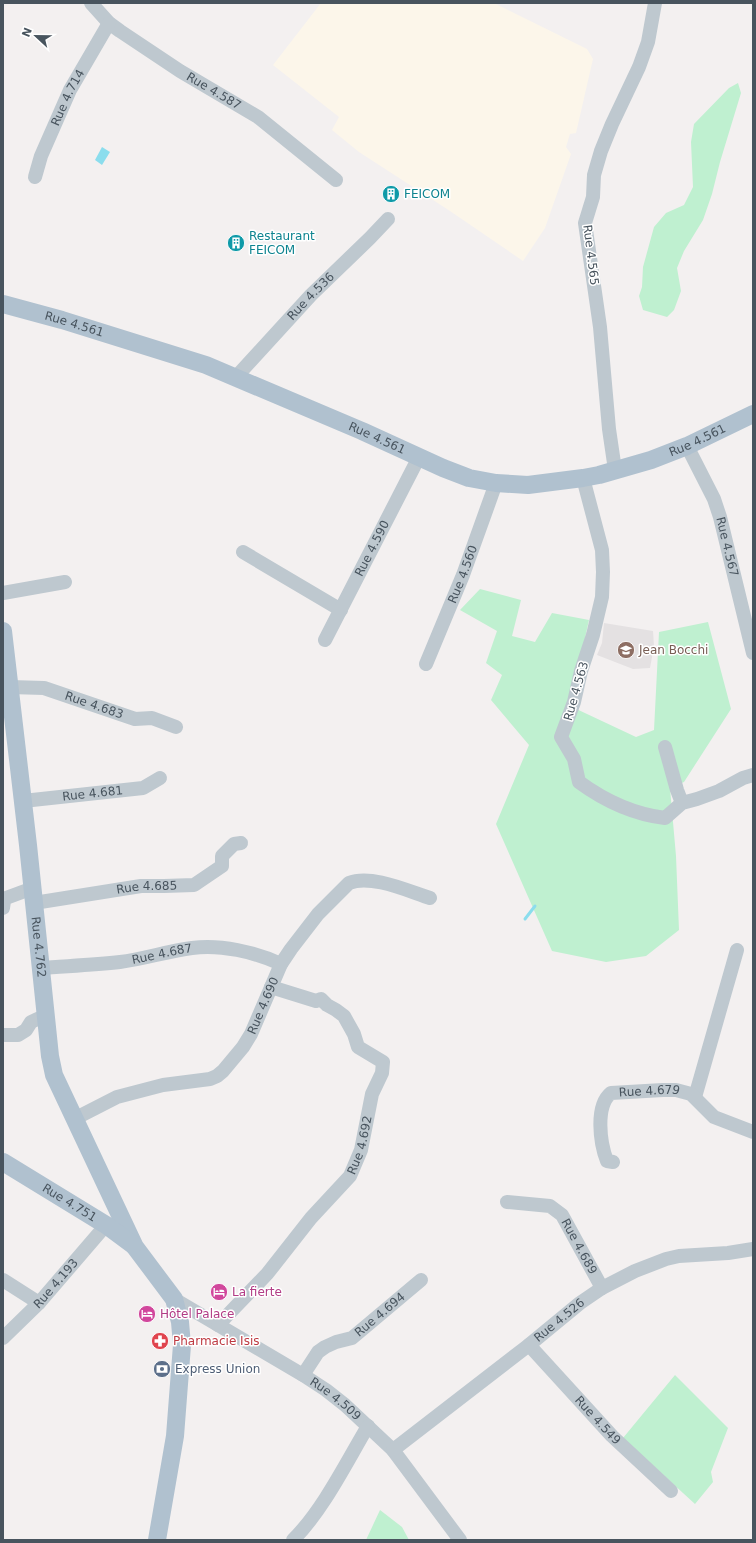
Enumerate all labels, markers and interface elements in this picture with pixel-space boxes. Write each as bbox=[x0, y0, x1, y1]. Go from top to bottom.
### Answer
north arrow bbox=[16, 16, 56, 56]
text: N bbox=[19, 26, 35, 39]
street label: Rue 4.714 bbox=[48, 67, 87, 128]
street label: Rue 4.587 bbox=[184, 69, 244, 113]
building icon: FEICOM bbox=[381, 184, 401, 204]
place label: FEICOM bbox=[404, 187, 450, 201]
street label: Rue 4.565 bbox=[580, 224, 602, 286]
place label: Restaurant FEICOM bbox=[249, 229, 315, 257]
building icon: Restaurant FEICOM bbox=[226, 233, 246, 253]
street label: Rue 4.536 bbox=[284, 270, 337, 323]
street label: Rue 4.561 bbox=[43, 309, 105, 340]
street label: Rue 4.561 bbox=[346, 419, 408, 457]
street label: Rue 4.561 bbox=[667, 421, 728, 459]
street label: Rue 4.567 bbox=[713, 515, 741, 578]
street label: Rue 4.590 bbox=[352, 518, 392, 579]
street label: Rue 4.560 bbox=[445, 543, 480, 605]
school or university icon: Jean Bocchi bbox=[616, 640, 636, 660]
place label: Jean Bocchi bbox=[638, 643, 708, 657]
street label: Rue 4.563 bbox=[561, 660, 591, 722]
street label: Rue 4.683 bbox=[63, 689, 125, 722]
street label: Rue 4.681 bbox=[62, 783, 124, 804]
street label: Rue 4.685 bbox=[115, 879, 177, 897]
street label: Rue 4.762 bbox=[29, 916, 49, 978]
street label: Rue 4.687 bbox=[131, 941, 193, 967]
street label: Rue 4.690 bbox=[245, 975, 282, 1036]
street label: Rue 4.679 bbox=[618, 1082, 682, 1100]
street label: Rue 4.692 bbox=[344, 1114, 375, 1177]
street label: Rue 4.751 bbox=[40, 1181, 99, 1225]
street label: Rue 4.689 bbox=[558, 1216, 600, 1277]
street label: Rue 4.193 bbox=[31, 1256, 81, 1311]
hotel icon: La fierte bbox=[209, 1282, 229, 1302]
place label: La fierte bbox=[232, 1285, 282, 1299]
street label: Rue 4.694 bbox=[352, 1290, 408, 1340]
street label: Rue 4.526 bbox=[531, 1295, 587, 1345]
hotel icon: Hôtel Palace bbox=[137, 1304, 157, 1324]
place label: Hôtel Palace bbox=[160, 1307, 234, 1321]
pharmacy icon: Pharmacie Isis bbox=[150, 1331, 170, 1351]
place label: Pharmacie Isis bbox=[173, 1334, 259, 1348]
bank icon: Express Union bbox=[152, 1359, 172, 1379]
place label: Express Union bbox=[175, 1362, 260, 1376]
street label: Rue 4.509 bbox=[307, 1374, 364, 1423]
street label: Rue 4.549 bbox=[572, 1393, 624, 1447]

